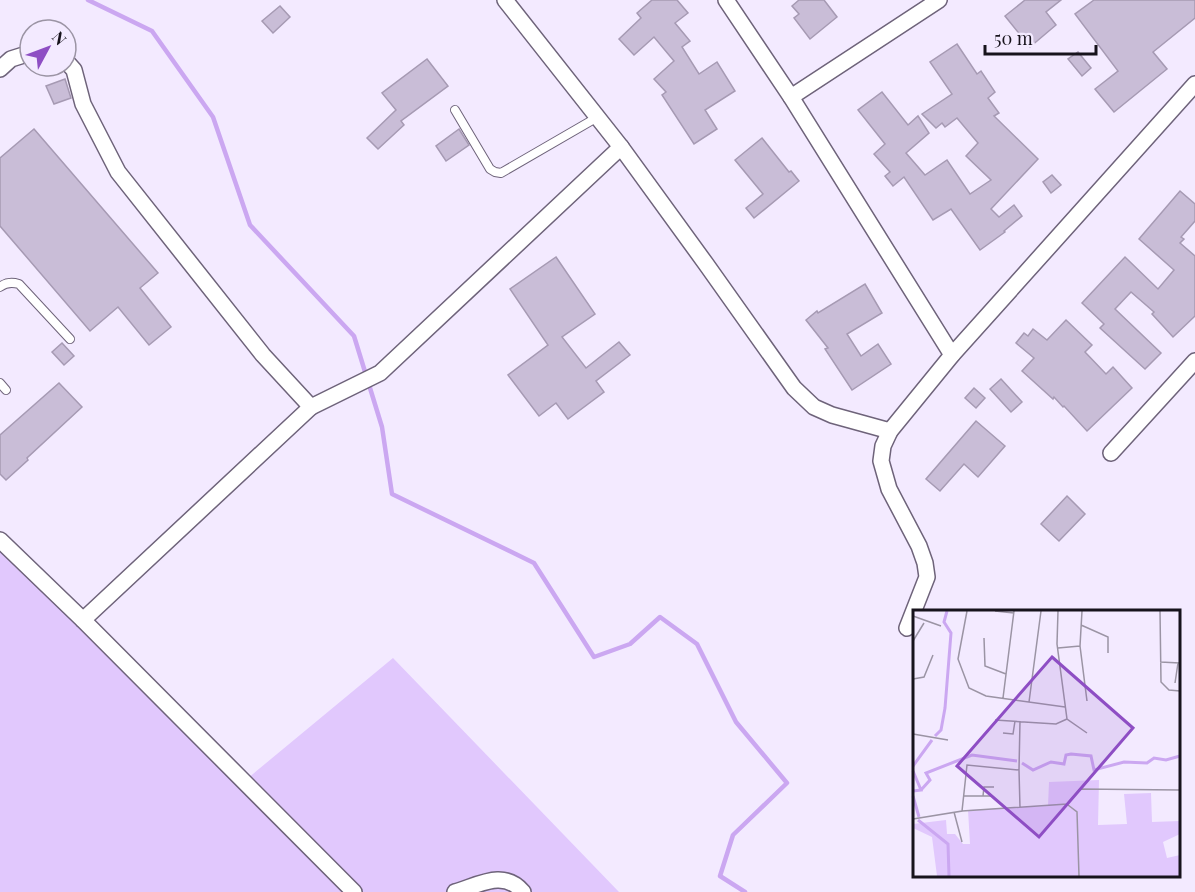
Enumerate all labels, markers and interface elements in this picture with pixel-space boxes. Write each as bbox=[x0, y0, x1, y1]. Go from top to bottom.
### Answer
north arrow bbox=[18, 18, 78, 78]
scale bar bbox=[985, 18, 1096, 56]
text: 50 m bbox=[994, 26, 1033, 50]
text: N bbox=[48, 27, 72, 49]
inset map bbox=[913, 610, 1180, 877]

